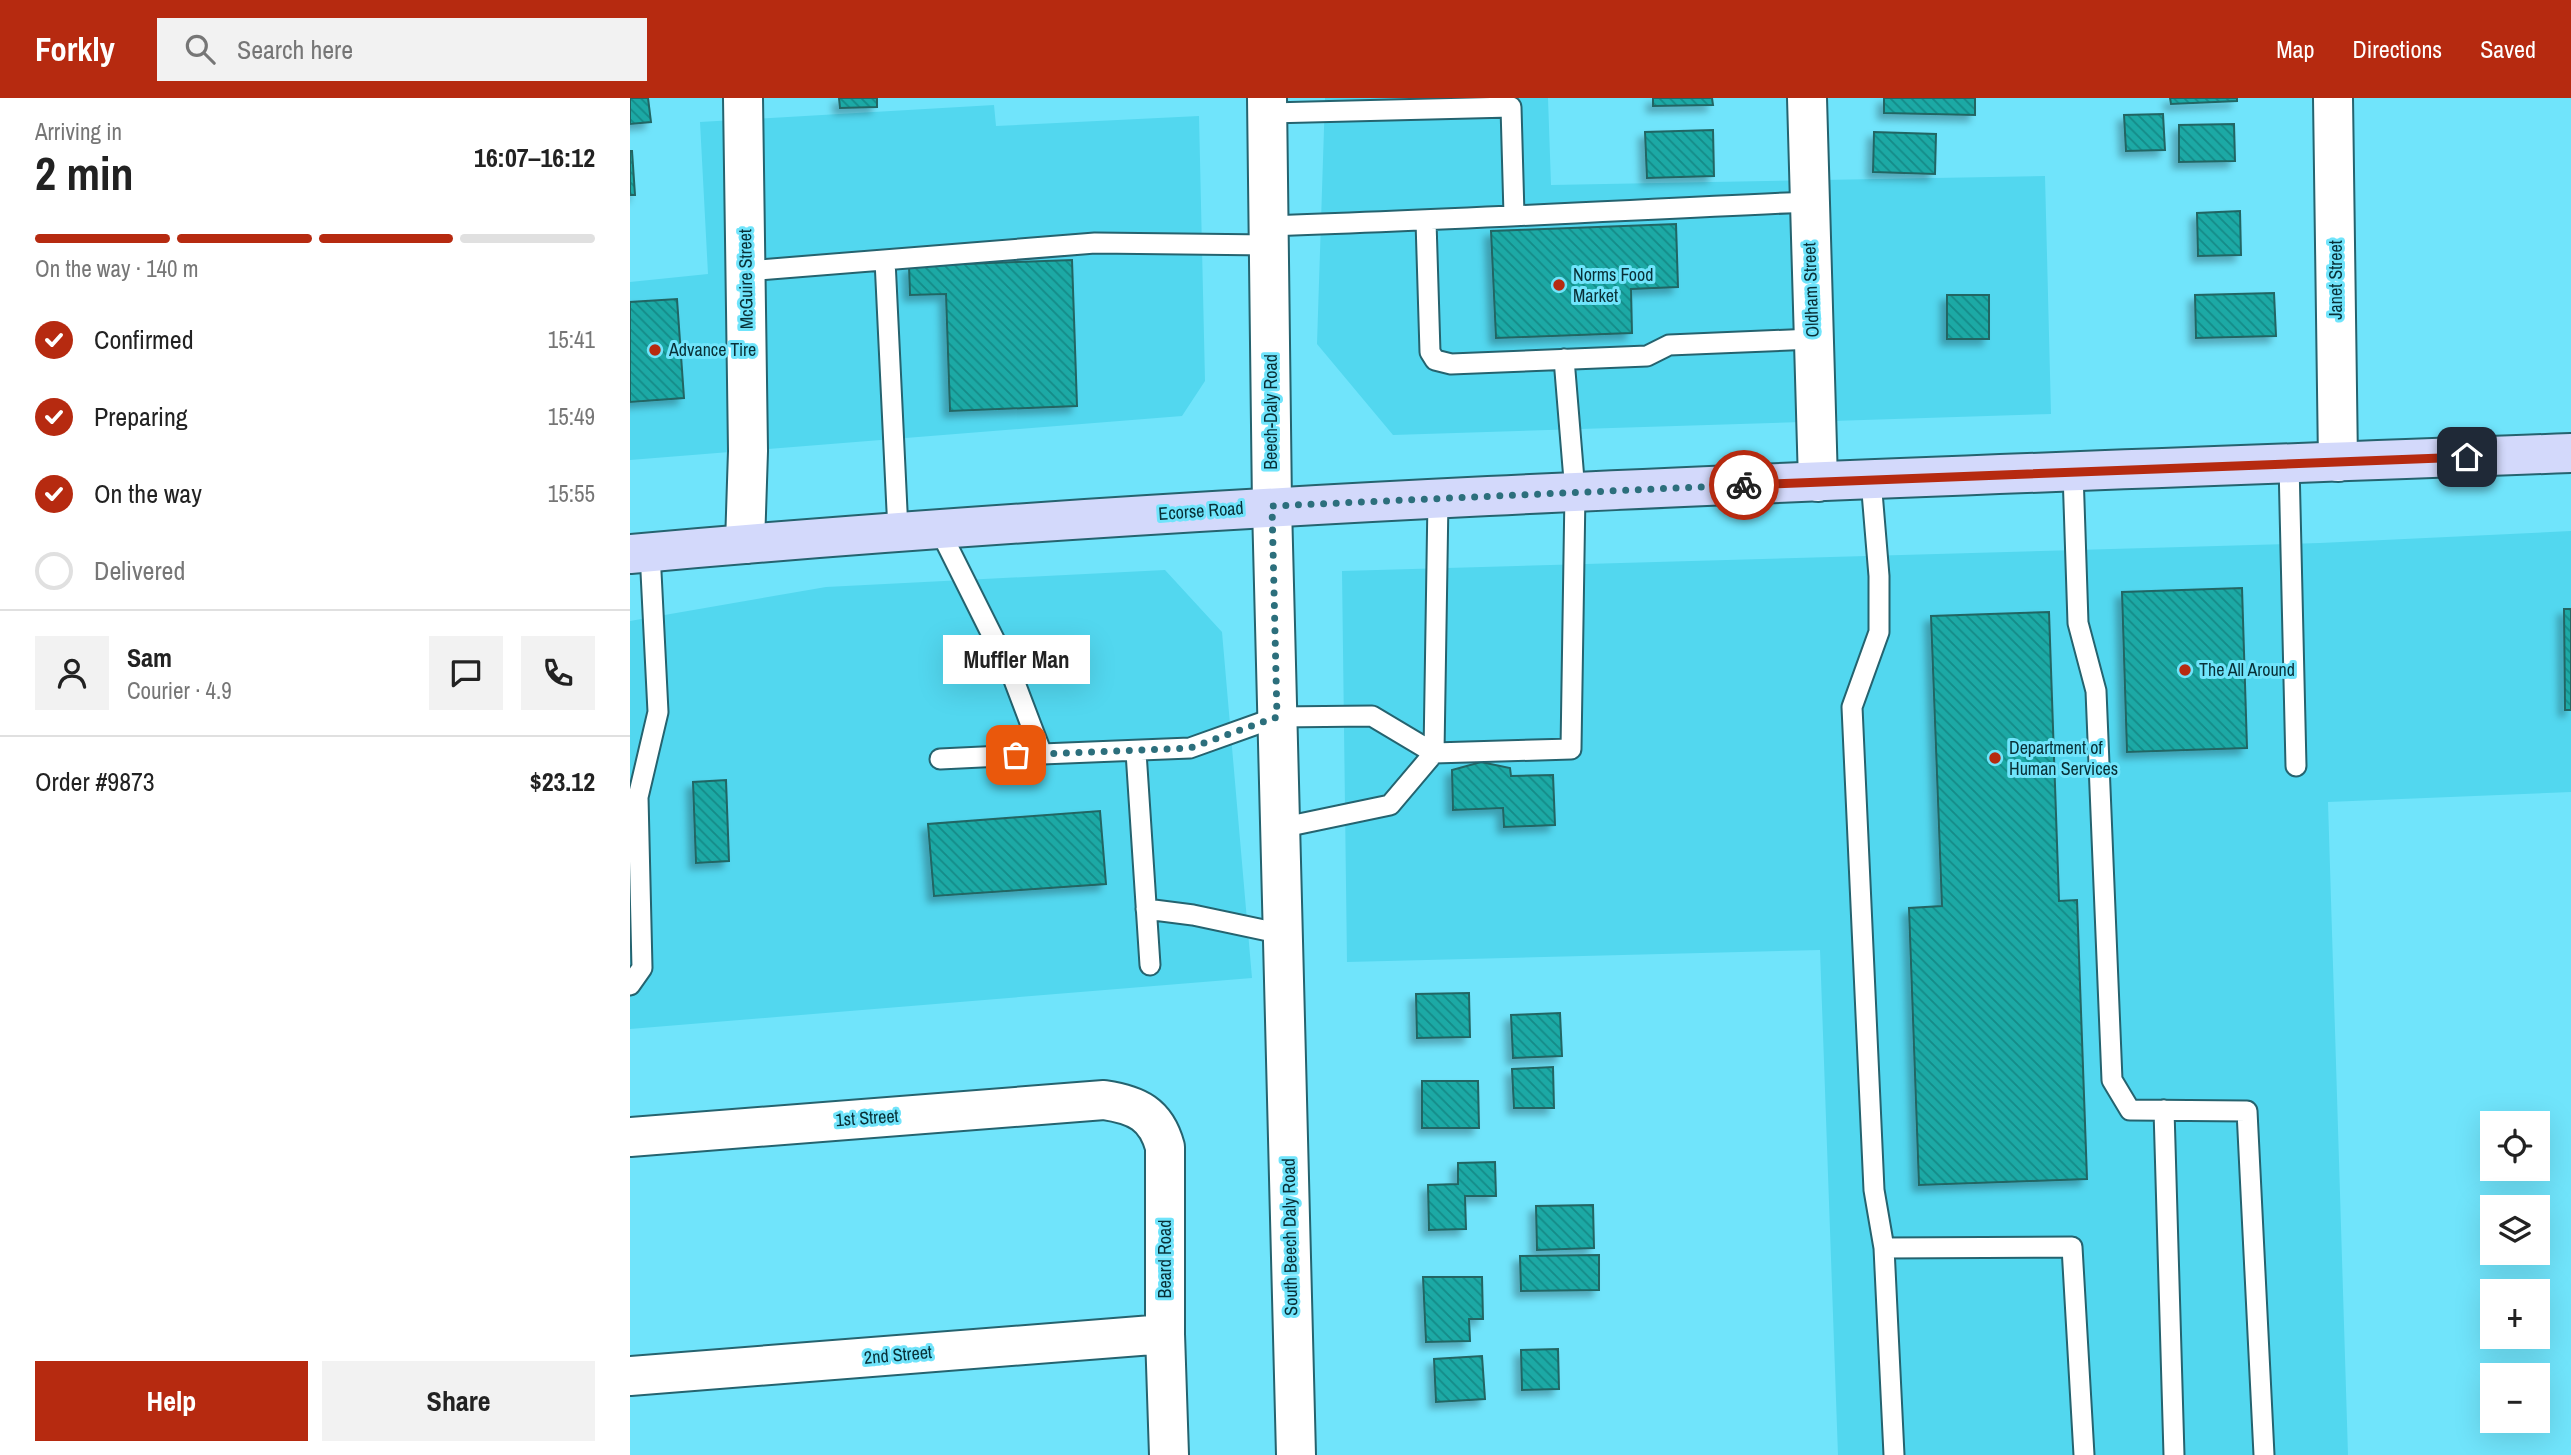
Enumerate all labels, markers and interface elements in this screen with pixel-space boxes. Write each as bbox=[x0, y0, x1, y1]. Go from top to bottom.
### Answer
search box bbox=[157, 18, 647, 81]
text: Forkly bbox=[35, 27, 115, 71]
icon: search bbox=[181, 30, 219, 68]
text: Search here bbox=[237, 32, 353, 67]
text: Map bbox=[2276, 33, 2314, 65]
text: Directions bbox=[2352, 33, 2442, 65]
text: Saved bbox=[2480, 33, 2536, 65]
text: Arriving in bbox=[35, 116, 122, 147]
text: 16:07–16:12 bbox=[474, 140, 595, 175]
text: 2 min bbox=[35, 142, 134, 204]
street label: McGuire Street bbox=[732, 229, 759, 329]
street label: Janet Street bbox=[2323, 240, 2348, 320]
street label: Oldham Street bbox=[1796, 242, 1825, 338]
text: On the way · 140 m bbox=[35, 253, 199, 284]
place label: Norms Food Market bbox=[1573, 262, 1653, 308]
marker: Norms Food Market bbox=[1551, 277, 1567, 293]
icon: check bbox=[35, 321, 73, 359]
text: Confirmed bbox=[94, 322, 194, 357]
text: 15:41 bbox=[548, 324, 595, 355]
place label: Advance Tire bbox=[668, 337, 756, 362]
marker: Advance Tire bbox=[647, 342, 663, 358]
street label: Beech-Daly Road bbox=[1258, 354, 1283, 470]
icon: check bbox=[35, 398, 73, 436]
text: Preparing bbox=[94, 399, 188, 434]
text: 15:49 bbox=[548, 401, 595, 432]
pin bbox=[2437, 427, 2497, 487]
icon: home bbox=[2448, 438, 2486, 476]
courier bbox=[1709, 450, 1779, 520]
icon: bike bbox=[1725, 466, 1763, 504]
icon: check bbox=[35, 475, 73, 513]
text: On the way bbox=[94, 476, 202, 511]
text: 15:55 bbox=[548, 478, 595, 509]
street label: Ecorse Road bbox=[1158, 495, 1244, 526]
text: Delivered bbox=[94, 553, 185, 588]
button: person bbox=[35, 636, 109, 710]
button: chat bbox=[429, 636, 503, 710]
button: phone bbox=[521, 636, 595, 710]
callout: Muffler Man bbox=[942, 636, 1090, 685]
text: Sam bbox=[127, 640, 172, 675]
text: Muffler Man bbox=[964, 644, 1069, 675]
place label: The All Around bbox=[2199, 657, 2295, 682]
marker: The All Around bbox=[2177, 662, 2193, 678]
text: Courier · 4.9 bbox=[127, 675, 232, 706]
pin bbox=[986, 725, 1046, 785]
place label: Department of Human Services bbox=[2009, 735, 2118, 781]
icon: bag bbox=[997, 736, 1035, 774]
marker: Department of Human Services bbox=[1987, 750, 2003, 766]
text: Order #9873 bbox=[35, 764, 155, 799]
text: $23.12 bbox=[530, 764, 595, 799]
street label: 1st Street bbox=[835, 1103, 899, 1132]
map controls bbox=[2480, 1111, 2550, 1433]
button: locate bbox=[2480, 1111, 2550, 1181]
street label: South Beech Daly Road bbox=[1276, 1158, 1303, 1316]
button: layers bbox=[2480, 1195, 2550, 1265]
street label: Beard Road bbox=[1152, 1220, 1177, 1298]
button: + bbox=[2480, 1279, 2550, 1349]
street label: 2nd Street bbox=[863, 1339, 933, 1370]
button: Help bbox=[35, 1361, 308, 1441]
button: Share bbox=[322, 1361, 595, 1441]
button: − bbox=[2480, 1363, 2550, 1433]

